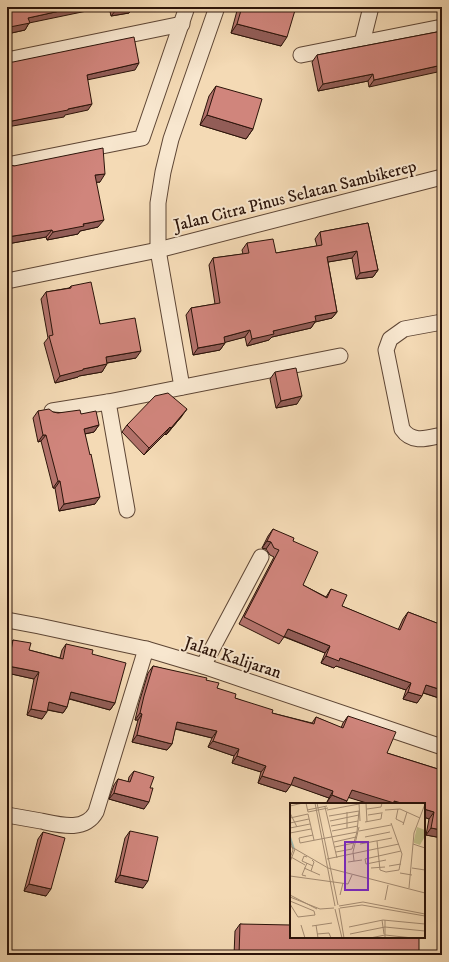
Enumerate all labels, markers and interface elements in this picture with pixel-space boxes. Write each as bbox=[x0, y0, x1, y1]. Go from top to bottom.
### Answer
street label: Jalan Citra Pinus Selatan Sambikerep bbox=[170, 155, 419, 237]
street label: Jalan Kalijaran bbox=[179, 631, 284, 684]
inset map bbox=[290, 803, 425, 938]

